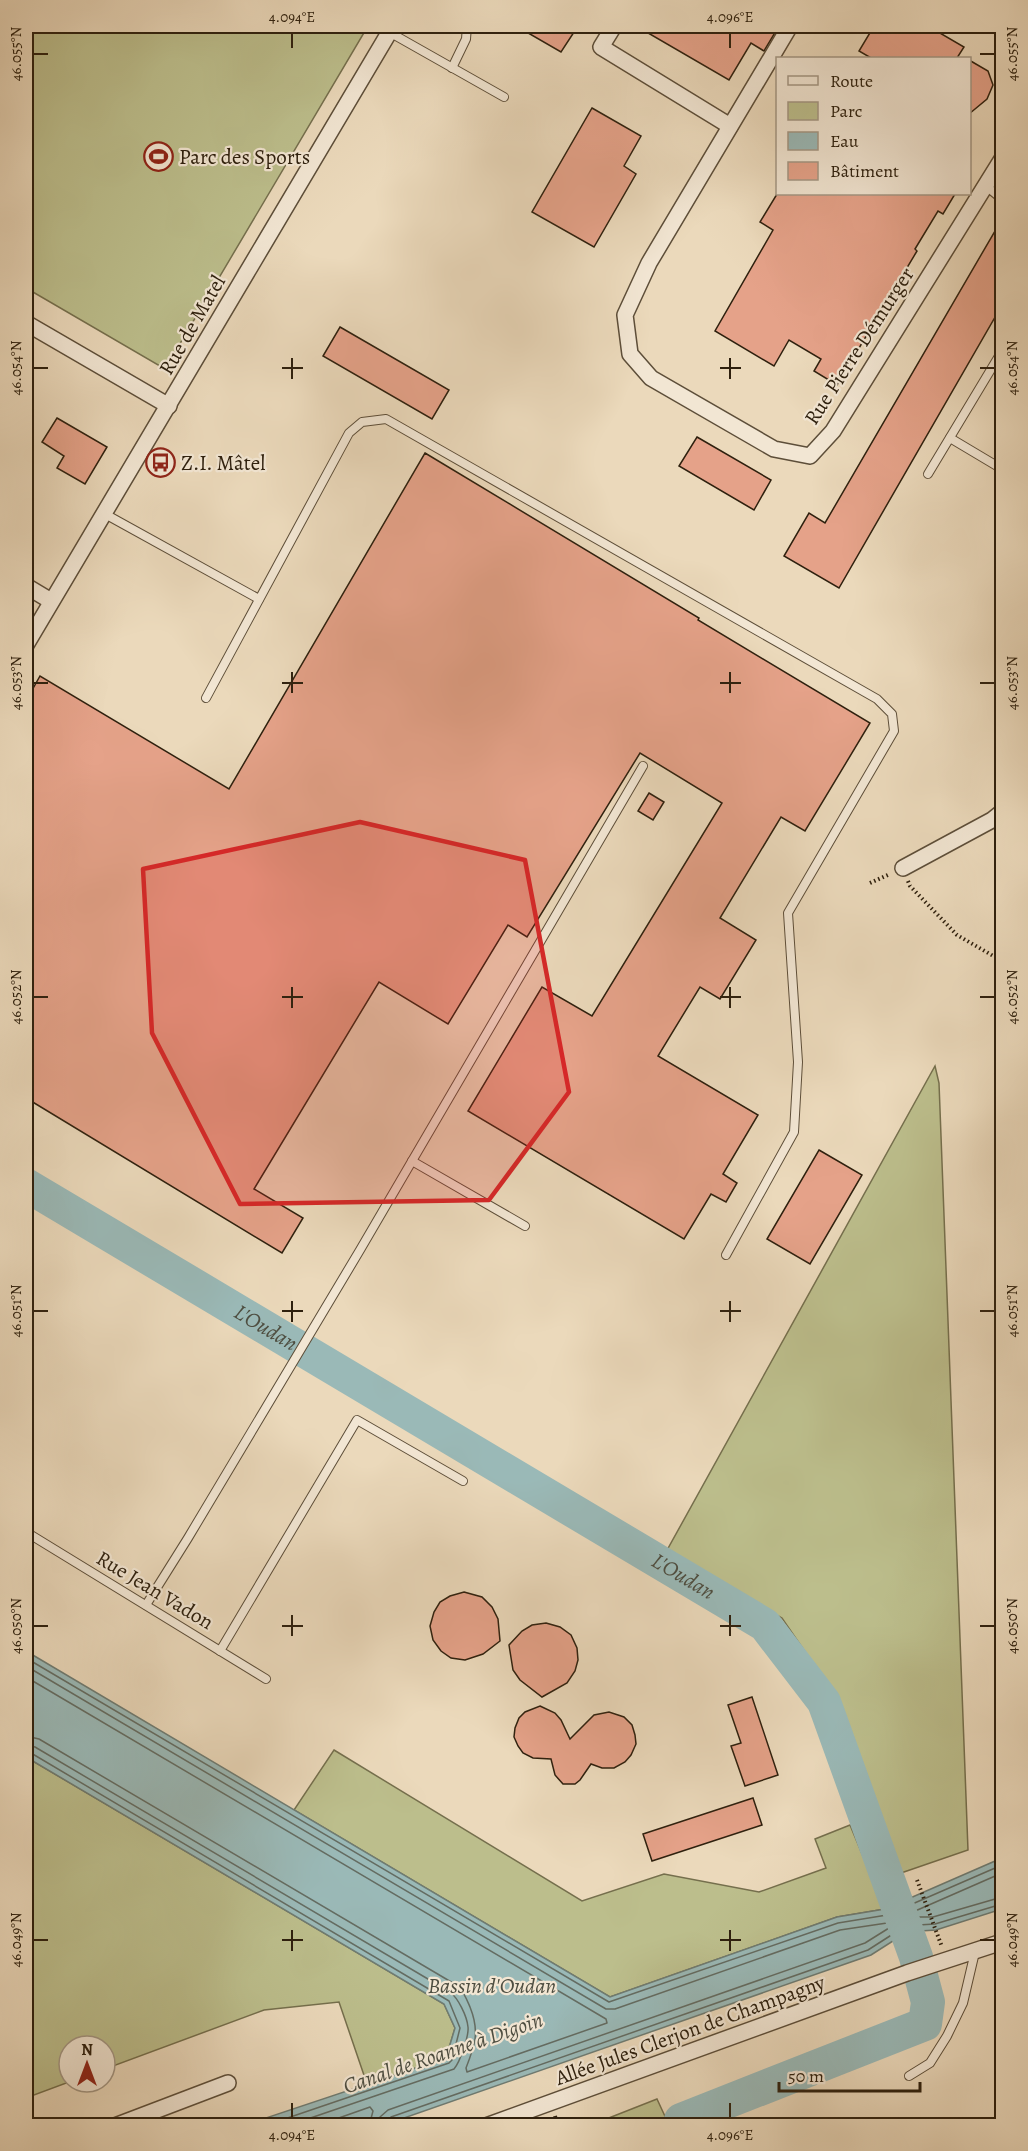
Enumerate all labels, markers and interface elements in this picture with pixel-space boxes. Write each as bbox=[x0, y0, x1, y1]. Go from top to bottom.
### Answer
text: 4.094°E bbox=[269, 7, 315, 27]
text: 4.096°E bbox=[707, 7, 753, 27]
text: 46.055°N bbox=[6, 27, 26, 81]
text: 46.055°N bbox=[1002, 27, 1022, 81]
legend bbox=[776, 57, 971, 195]
text: Route bbox=[830, 69, 873, 93]
text: Parc bbox=[830, 99, 862, 123]
text: Eau bbox=[830, 129, 859, 153]
sports icon: Parc des Sports bbox=[142, 141, 174, 173]
place label: Parc des Sports bbox=[179, 143, 310, 171]
text: Bâtiment bbox=[830, 159, 899, 183]
street label: Rue Pierre Démurger bbox=[798, 262, 920, 430]
street label: Rue de Matel bbox=[152, 270, 232, 380]
text: 46.054°N bbox=[6, 340, 26, 395]
text: 46.054°N bbox=[1002, 340, 1022, 395]
bus stop icon: Z.I. Mâtel bbox=[144, 447, 176, 479]
place label: Z.I. Mâtel bbox=[181, 449, 265, 477]
text: 46.053°N bbox=[6, 656, 26, 710]
text: 46.053°N bbox=[1002, 656, 1022, 710]
text: 46.052°N bbox=[6, 969, 26, 1025]
text: 46.052°N bbox=[1002, 969, 1022, 1025]
text: 46.051°N bbox=[6, 1284, 26, 1338]
text: 46.051°N bbox=[1002, 1284, 1022, 1338]
water label: L'Oudan bbox=[228, 1297, 303, 1358]
street label: Rue Jean Vadon bbox=[91, 1544, 219, 1636]
water label: L'Oudan bbox=[646, 1546, 721, 1607]
text: 46.050°N bbox=[6, 1598, 26, 1654]
text: 46.050°N bbox=[1002, 1598, 1022, 1654]
text: 46.049°N bbox=[6, 1912, 26, 1968]
text: 46.049°N bbox=[1002, 1912, 1022, 1968]
street label: Allée Jules Clerjon de Champagny bbox=[550, 1968, 829, 2092]
water label: Bassin d'Oudan bbox=[428, 1971, 556, 2001]
water label: Canal de Roanne à Digoin bbox=[339, 2005, 547, 2101]
north arrow bbox=[57, 2034, 117, 2094]
text: N bbox=[81, 2039, 93, 2061]
scale bar bbox=[779, 2055, 920, 2093]
text: 50 m bbox=[788, 2064, 824, 2088]
text: 4.094°E bbox=[269, 2125, 315, 2145]
text: 4.096°E bbox=[707, 2125, 753, 2145]

